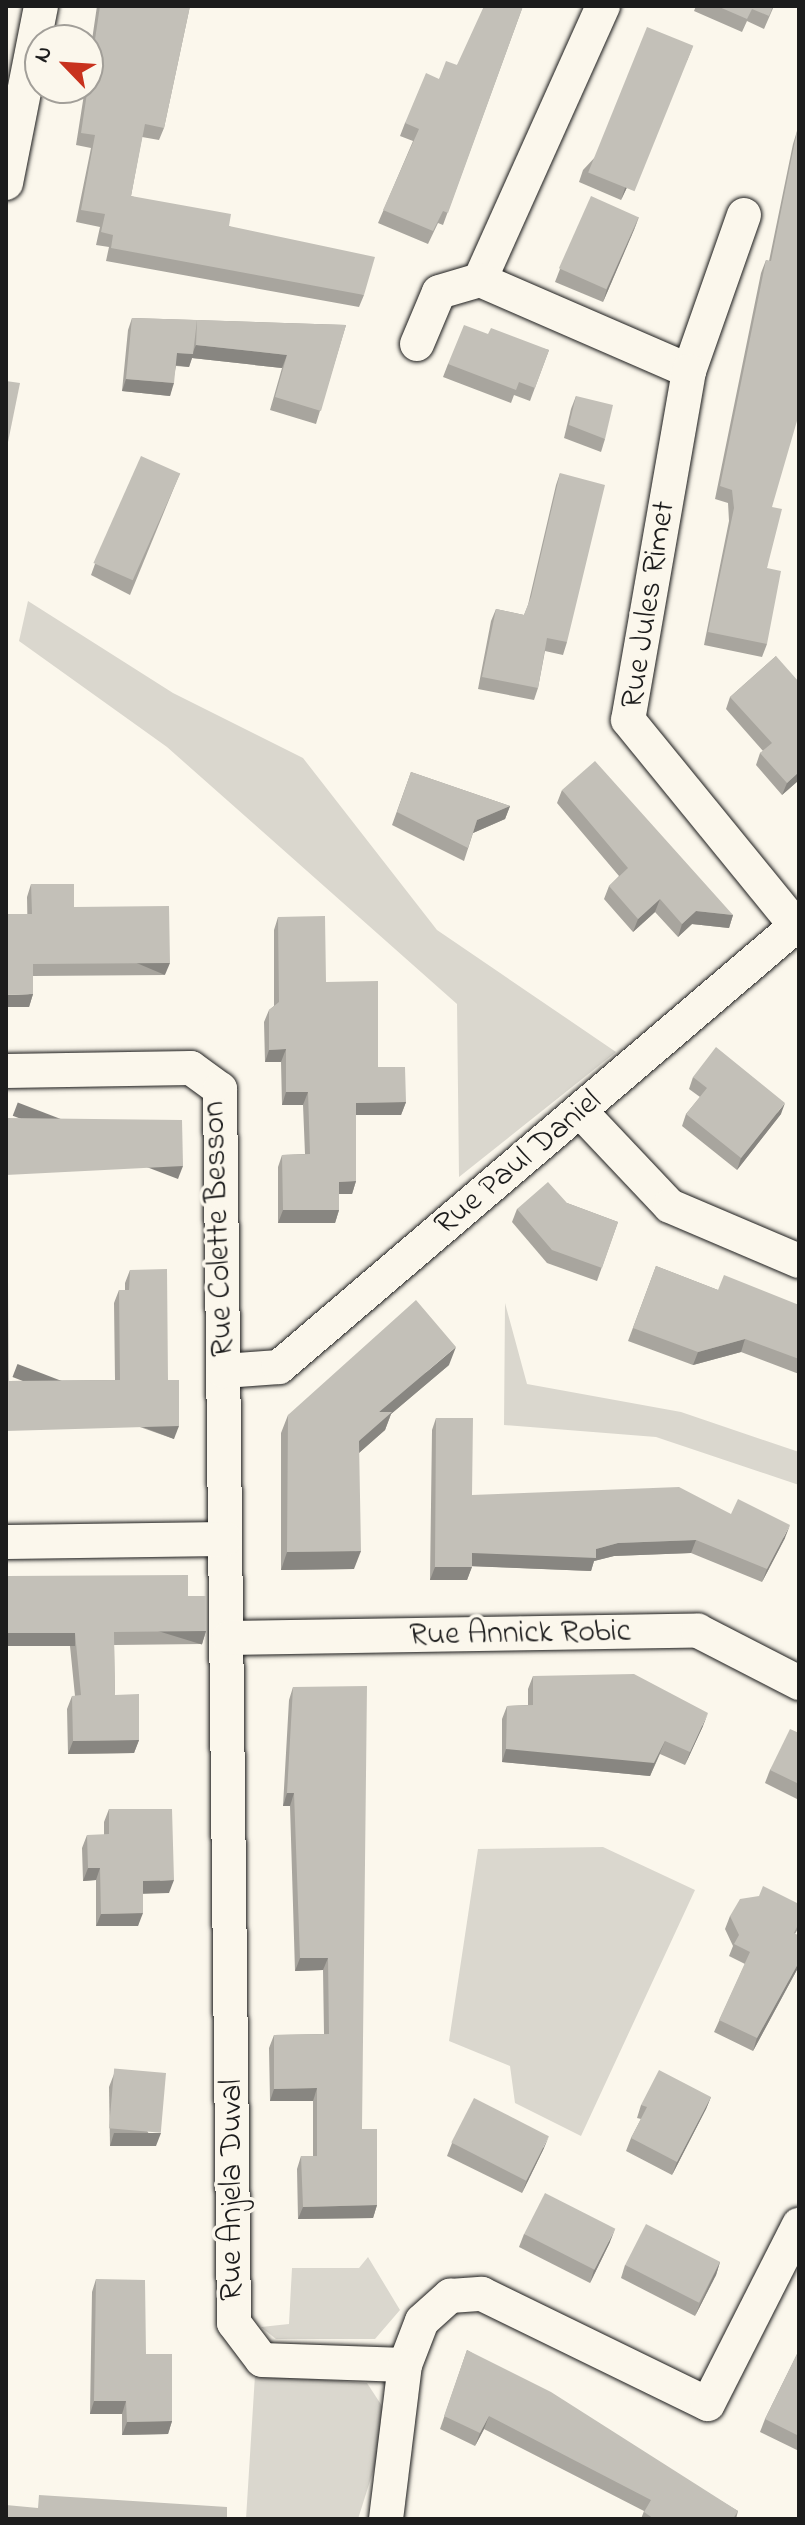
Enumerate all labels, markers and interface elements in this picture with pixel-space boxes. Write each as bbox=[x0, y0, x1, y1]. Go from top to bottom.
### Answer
north arrow bbox=[24, 24, 104, 104]
text: N bbox=[26, 41, 62, 68]
street label: Rue Jules Rimet bbox=[615, 499, 685, 711]
street label: Rue Paul Daniel bbox=[428, 1083, 610, 1245]
street label: Rue Colette Besson bbox=[196, 1100, 244, 1358]
street label: Rue Annick Robic bbox=[409, 1614, 631, 1656]
street label: Rue Anjela Duval bbox=[214, 2079, 252, 2301]

